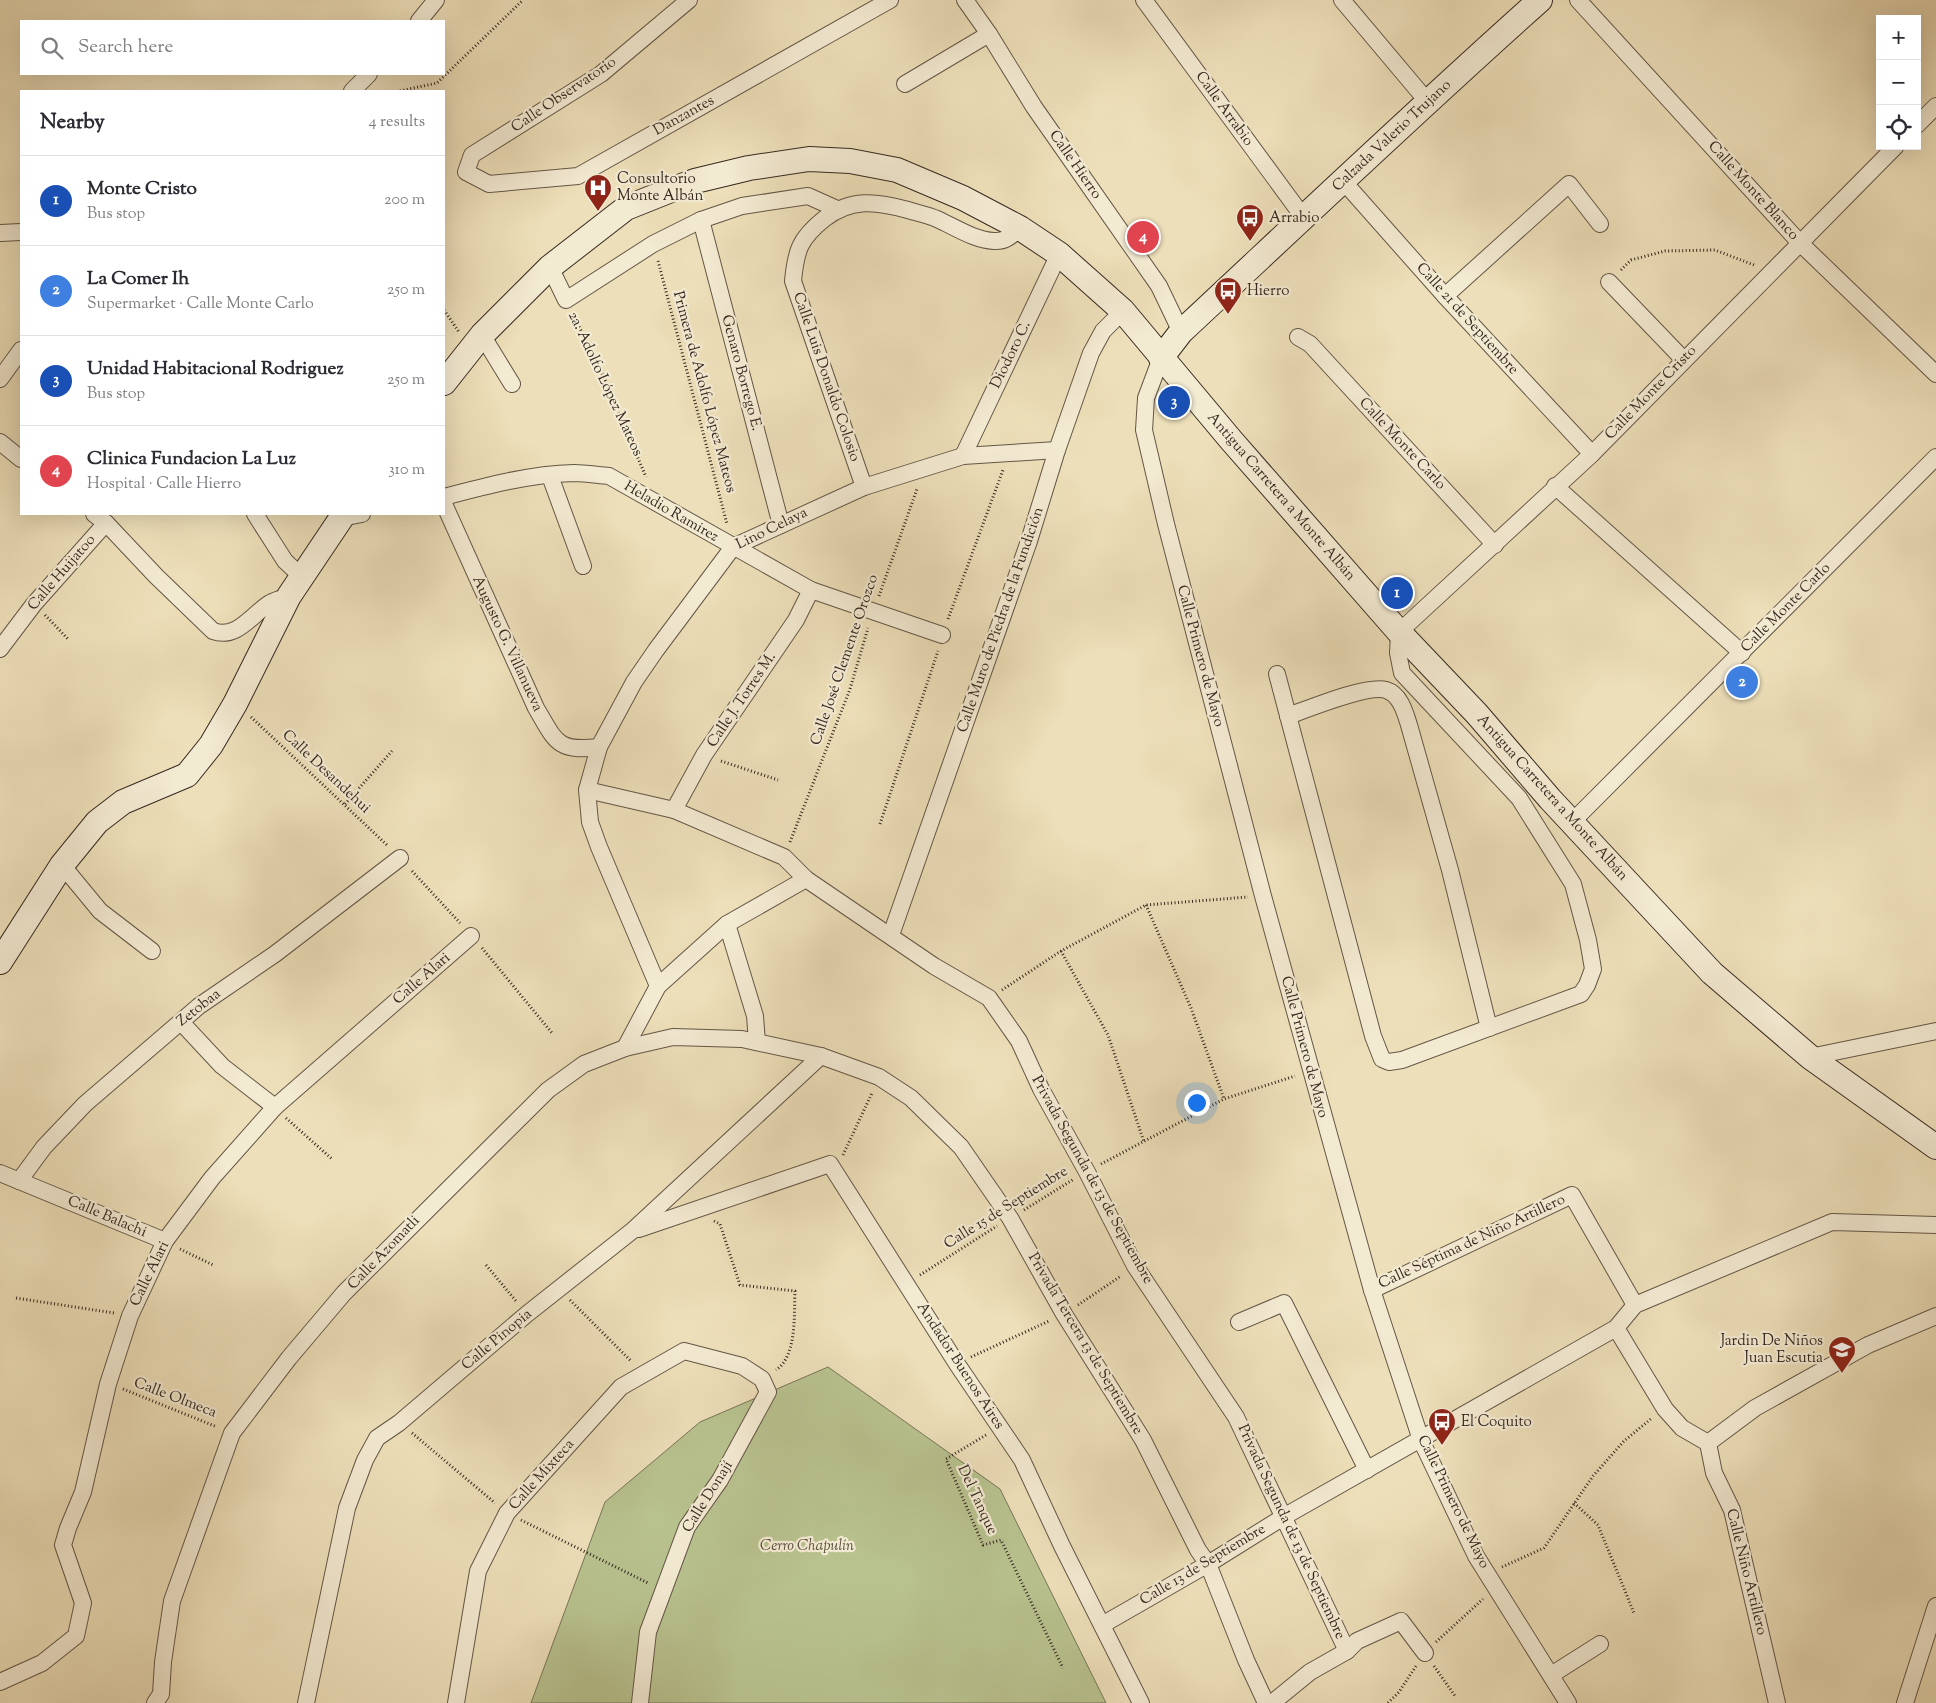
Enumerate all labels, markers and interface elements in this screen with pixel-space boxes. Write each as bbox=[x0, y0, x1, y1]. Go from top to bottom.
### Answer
map controls bbox=[1876, 15, 1921, 150]
button: + bbox=[1876, 15, 1921, 60]
search box bbox=[20, 20, 445, 75]
icon: search bbox=[38, 34, 66, 62]
text: Search here bbox=[78, 34, 173, 61]
street label: Calle Observatorio bbox=[507, 52, 621, 138]
button: − bbox=[1876, 60, 1921, 105]
street label: Calle Arrabio bbox=[1190, 67, 1258, 151]
street label: Calzada Valerio Trujano bbox=[1328, 75, 1456, 197]
street label: Danzantes bbox=[650, 91, 718, 141]
button: locate bbox=[1876, 105, 1921, 150]
text: Nearby bbox=[40, 108, 105, 138]
text: 4 results bbox=[369, 111, 425, 134]
street label: Calle Hierro bbox=[1044, 126, 1106, 204]
street label: Calle Monte Blanco bbox=[1703, 137, 1803, 245]
place label: Consultorio Monte Albán bbox=[617, 169, 703, 207]
hospital icon: Consultorio Monte Albán bbox=[583, 173, 613, 212]
text: Monte Cristo bbox=[87, 176, 197, 203]
text: 1 bbox=[53, 189, 59, 212]
text: 200 m bbox=[384, 189, 425, 212]
text: Bus stop bbox=[87, 203, 145, 226]
bus stop icon: Arrabio bbox=[1235, 203, 1265, 242]
place label: Arrabio bbox=[1269, 208, 1320, 229]
pin: 4 bbox=[1127, 218, 1159, 256]
street label: Calle 21 de Septiembre bbox=[1411, 258, 1523, 380]
text: La Comer Ih bbox=[87, 266, 189, 293]
bus stop icon: Hierro bbox=[1213, 276, 1243, 315]
text: 2 bbox=[52, 279, 60, 302]
text: 250 m bbox=[387, 279, 425, 302]
place label: Hierro bbox=[1247, 281, 1290, 302]
street label: Primera de Adolfo López Mateos bbox=[667, 289, 741, 495]
street label: Calle Luis Donaldo Colosio bbox=[787, 289, 865, 465]
text: Supermarket · Calle Monte Carlo bbox=[87, 293, 314, 316]
street label: 2a. Adolfo López Mateos bbox=[562, 308, 648, 460]
street label: Genaro Borrego E. bbox=[715, 313, 767, 433]
street label: Diodoro C. bbox=[986, 318, 1036, 392]
street label: Calle Monte Cristo bbox=[1600, 341, 1702, 445]
text: Unidad Habitacional Rodriguez bbox=[87, 356, 344, 383]
text: 3 bbox=[53, 369, 59, 392]
text: 250 m bbox=[387, 369, 425, 392]
text: Bus stop bbox=[87, 383, 145, 406]
pin: 3 bbox=[1158, 383, 1190, 421]
street label: Calle Monte Carlo bbox=[1354, 393, 1450, 495]
street label: Antigua Carretera a Monte Albán bbox=[1202, 408, 1360, 586]
text: Clinica Fundacion La Luz bbox=[87, 446, 296, 473]
text: 4 bbox=[52, 459, 60, 482]
text: 310 m bbox=[388, 459, 425, 482]
text: Hospital · Calle Hierro bbox=[87, 473, 241, 496]
street label: Heladio Ramirez bbox=[620, 476, 723, 548]
street label: Lino Celaya bbox=[733, 503, 811, 555]
street label: Calle Muro de Piedra de la Fundición bbox=[952, 504, 1050, 736]
street label: Calle Huijatoo bbox=[23, 530, 101, 616]
street label: Calle Monte Carlo bbox=[1736, 558, 1836, 658]
street label: Calle José Clemente Orozco bbox=[806, 572, 884, 748]
street label: Augusto G. Villanueva bbox=[466, 573, 548, 715]
pin: 1 bbox=[1381, 574, 1413, 612]
street label: Calle Primero de Mayo bbox=[1171, 583, 1229, 729]
street label: Calle J. Torres M. bbox=[702, 648, 782, 752]
pin: 2 bbox=[1726, 663, 1758, 701]
street label: Antigua Carretera a Monte Albán bbox=[1472, 710, 1633, 886]
street label: Calle Desandehui bbox=[277, 725, 375, 819]
street label: Calle Alari bbox=[389, 948, 455, 1010]
street label: Calle Primero de Mayo bbox=[1275, 974, 1333, 1120]
street label: Zetobaa bbox=[173, 984, 225, 1032]
street label: Privada Segunda de 13 de Septiembre bbox=[1026, 1072, 1158, 1288]
your location bbox=[1184, 1090, 1210, 1116]
street label: Calle 15 de Septiembre bbox=[940, 1161, 1072, 1255]
street label: Calle Séptima de Niño Artillero bbox=[1375, 1189, 1569, 1295]
street label: Calle Balachi bbox=[64, 1191, 150, 1243]
street label: Calle Azomatli bbox=[343, 1211, 425, 1295]
street label: Calle Alari bbox=[125, 1238, 175, 1310]
street label: Privada Tercera 13 de Septiembre bbox=[1022, 1249, 1148, 1439]
street label: Andador Buenos Aires bbox=[911, 1298, 1009, 1434]
street label: Calle Pinopia bbox=[457, 1304, 537, 1376]
place label: Jardin De Niños Juan Escutia bbox=[1719, 1331, 1823, 1369]
school or university icon: Jardin De Niños Juan Escutia bbox=[1827, 1335, 1857, 1374]
street label: Calle Olmeca bbox=[131, 1373, 220, 1423]
bus stop icon: El Coquito bbox=[1427, 1407, 1457, 1446]
place label: El Coquito bbox=[1461, 1412, 1532, 1433]
street label: Privada Segunda de 13 de Septiembre bbox=[1232, 1421, 1350, 1643]
street label: Calle Primero de Mayo bbox=[1412, 1432, 1494, 1572]
street label: Calle Mixteca bbox=[504, 1435, 580, 1515]
street label: Calle Donají bbox=[678, 1457, 738, 1537]
street label: Del Tanque bbox=[952, 1462, 1002, 1538]
street label: Calle Niño Artillero bbox=[1720, 1507, 1772, 1637]
street label: Calle 13 de Septiembre bbox=[1136, 1519, 1270, 1611]
park label: Cerro Chapulín bbox=[760, 1536, 854, 1557]

